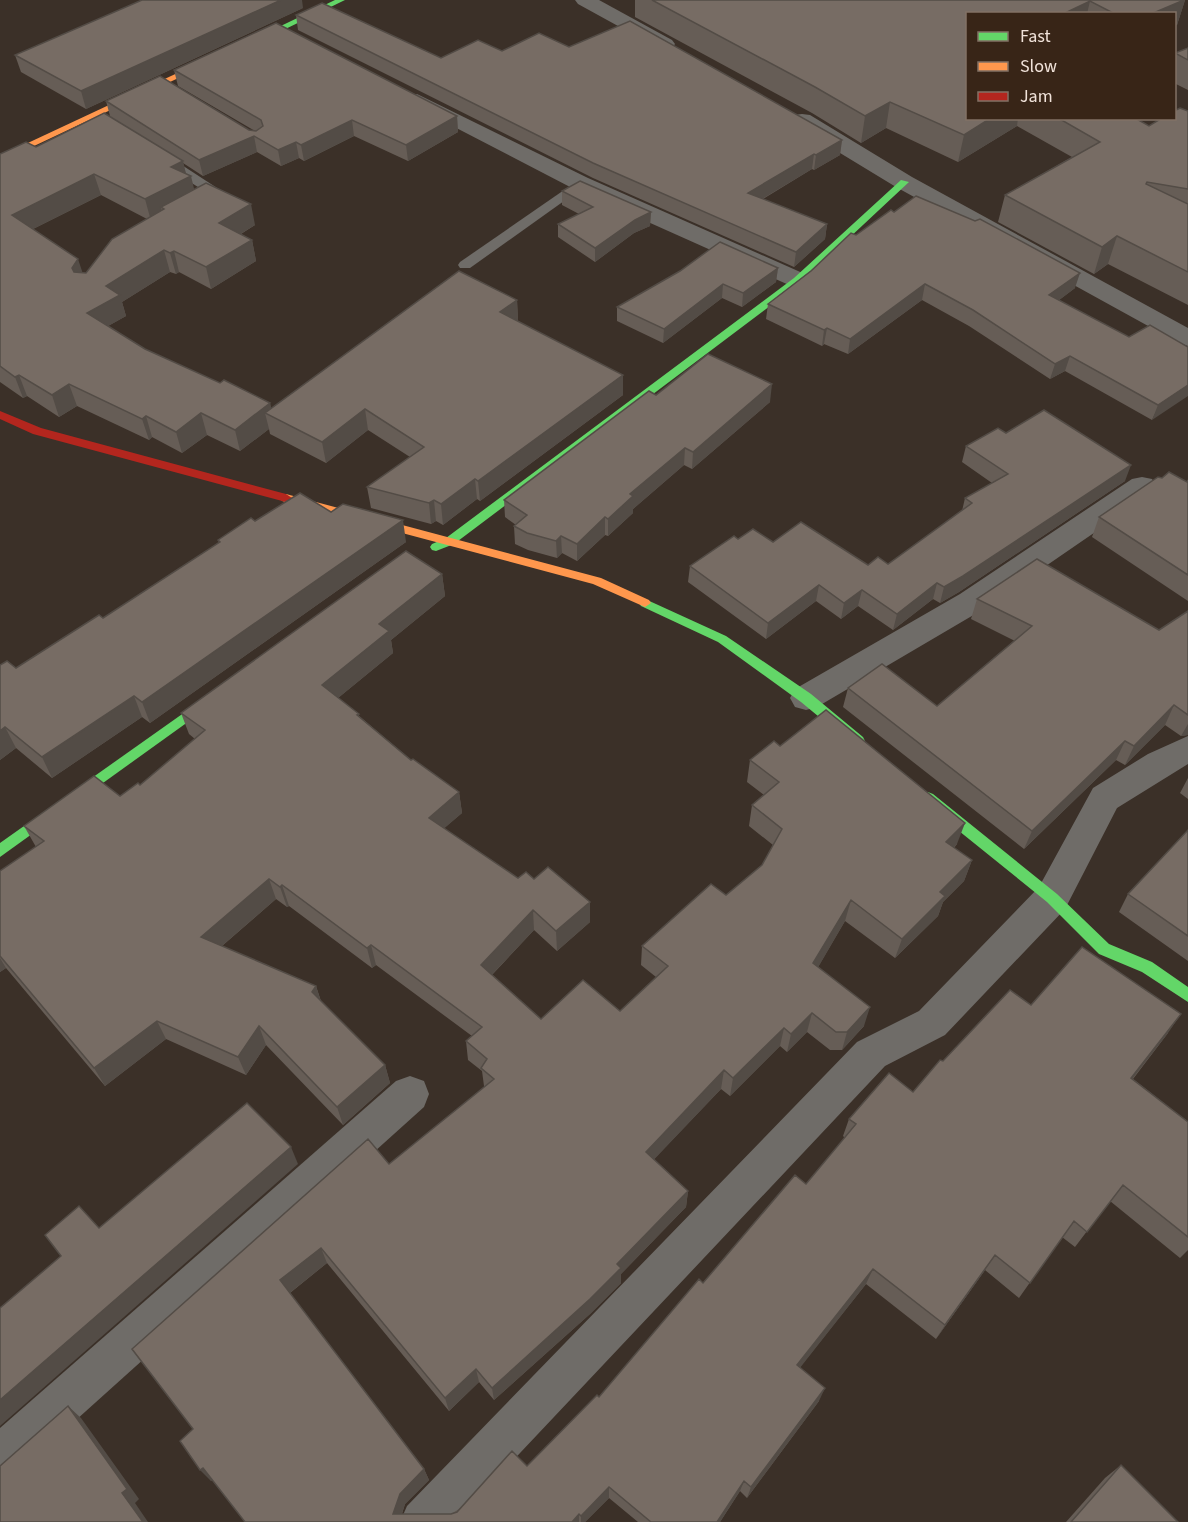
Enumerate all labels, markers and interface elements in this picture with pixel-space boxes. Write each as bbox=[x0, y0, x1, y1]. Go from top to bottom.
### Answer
legend bbox=[966, 12, 1176, 120]
text: Fast bbox=[1020, 24, 1051, 49]
text: Slow bbox=[1020, 54, 1057, 79]
text: Jam bbox=[1020, 84, 1053, 109]

